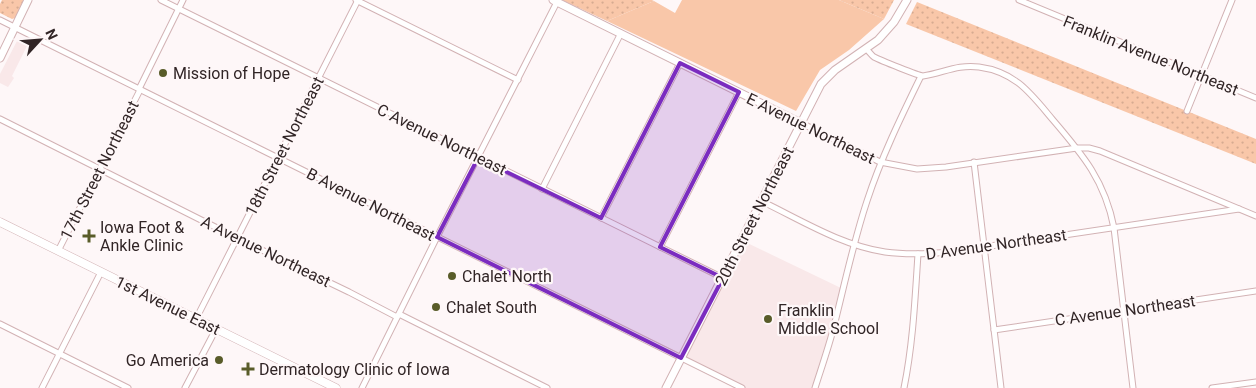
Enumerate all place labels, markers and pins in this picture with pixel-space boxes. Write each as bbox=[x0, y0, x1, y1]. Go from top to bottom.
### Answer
place label: Mission of Hope bbox=[173, 64, 290, 83]
marker: Mission of Hope bbox=[157, 67, 169, 79]
place label: Iowa Foot & Ankle Clinic bbox=[100, 218, 184, 255]
marker: Iowa Foot & Ankle Clinic bbox=[82, 229, 96, 243]
place label: Chalet North bbox=[462, 267, 552, 286]
marker: Chalet North bbox=[446, 270, 458, 282]
place label: Chalet South bbox=[446, 298, 537, 317]
marker: Chalet South bbox=[430, 301, 442, 313]
place label: Franklin Middle School bbox=[778, 301, 879, 338]
marker: Franklin Middle School bbox=[762, 313, 774, 325]
place label: Go America bbox=[126, 351, 209, 370]
marker: Go America bbox=[213, 354, 225, 366]
place label: Dermatology Clinic of Iowa bbox=[259, 360, 450, 379]
marker: Dermatology Clinic of Iowa bbox=[241, 362, 255, 376]

